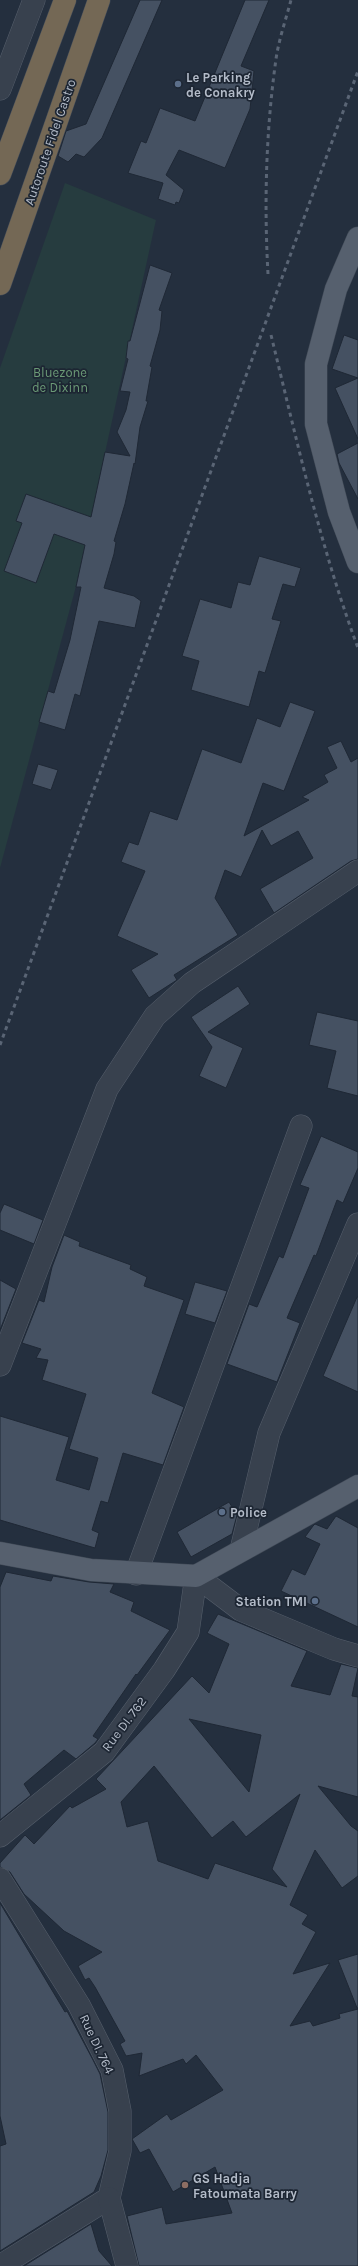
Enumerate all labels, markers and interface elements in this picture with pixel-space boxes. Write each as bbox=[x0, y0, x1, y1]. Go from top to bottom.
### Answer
place label: Le Parking de Conakry bbox=[186, 70, 255, 100]
street label: Autoroute Fidel Castro bbox=[21, 77, 79, 207]
marker: Le Parking de Conakry bbox=[173, 79, 183, 89]
park label: Bluezone de Dixinn bbox=[32, 365, 88, 395]
place label: Police bbox=[230, 1505, 267, 1520]
marker: Police bbox=[217, 1507, 227, 1517]
place label: Station TMI bbox=[236, 1594, 307, 1609]
marker: Station TMI bbox=[310, 1596, 320, 1606]
street label: Rue DI. 762 bbox=[99, 1694, 149, 1754]
street label: Rue DI. 764 bbox=[77, 2012, 117, 2076]
place label: GS Hadja Fatoumata Barry bbox=[193, 2171, 297, 2201]
marker: GS Hadja Fatoumata Barry bbox=[180, 2180, 190, 2190]

